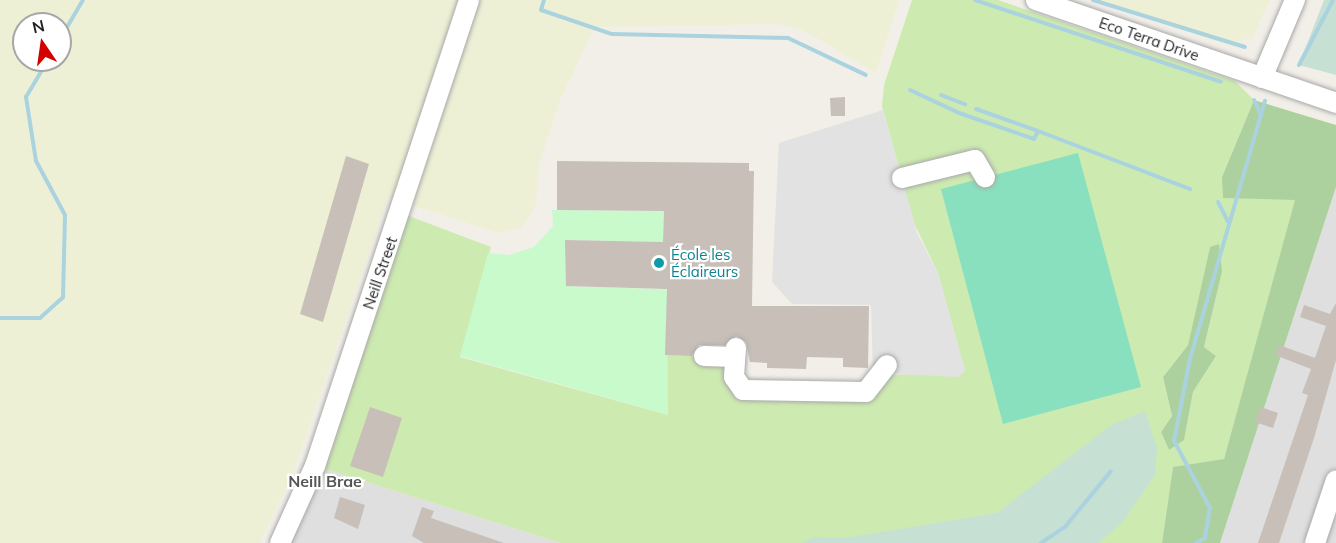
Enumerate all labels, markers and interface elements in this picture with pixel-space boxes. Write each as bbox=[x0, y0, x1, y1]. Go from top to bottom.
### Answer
north arrow bbox=[12, 12, 72, 72]
street label: Eco Terra Drive bbox=[1097, 13, 1201, 65]
text: N bbox=[30, 15, 47, 38]
street label: Neill Street bbox=[359, 234, 401, 312]
place label: École les Éclaireurs bbox=[671, 245, 738, 280]
marker: École les Éclaireurs bbox=[652, 256, 666, 270]
district label: Neill Brae bbox=[288, 471, 362, 491]

